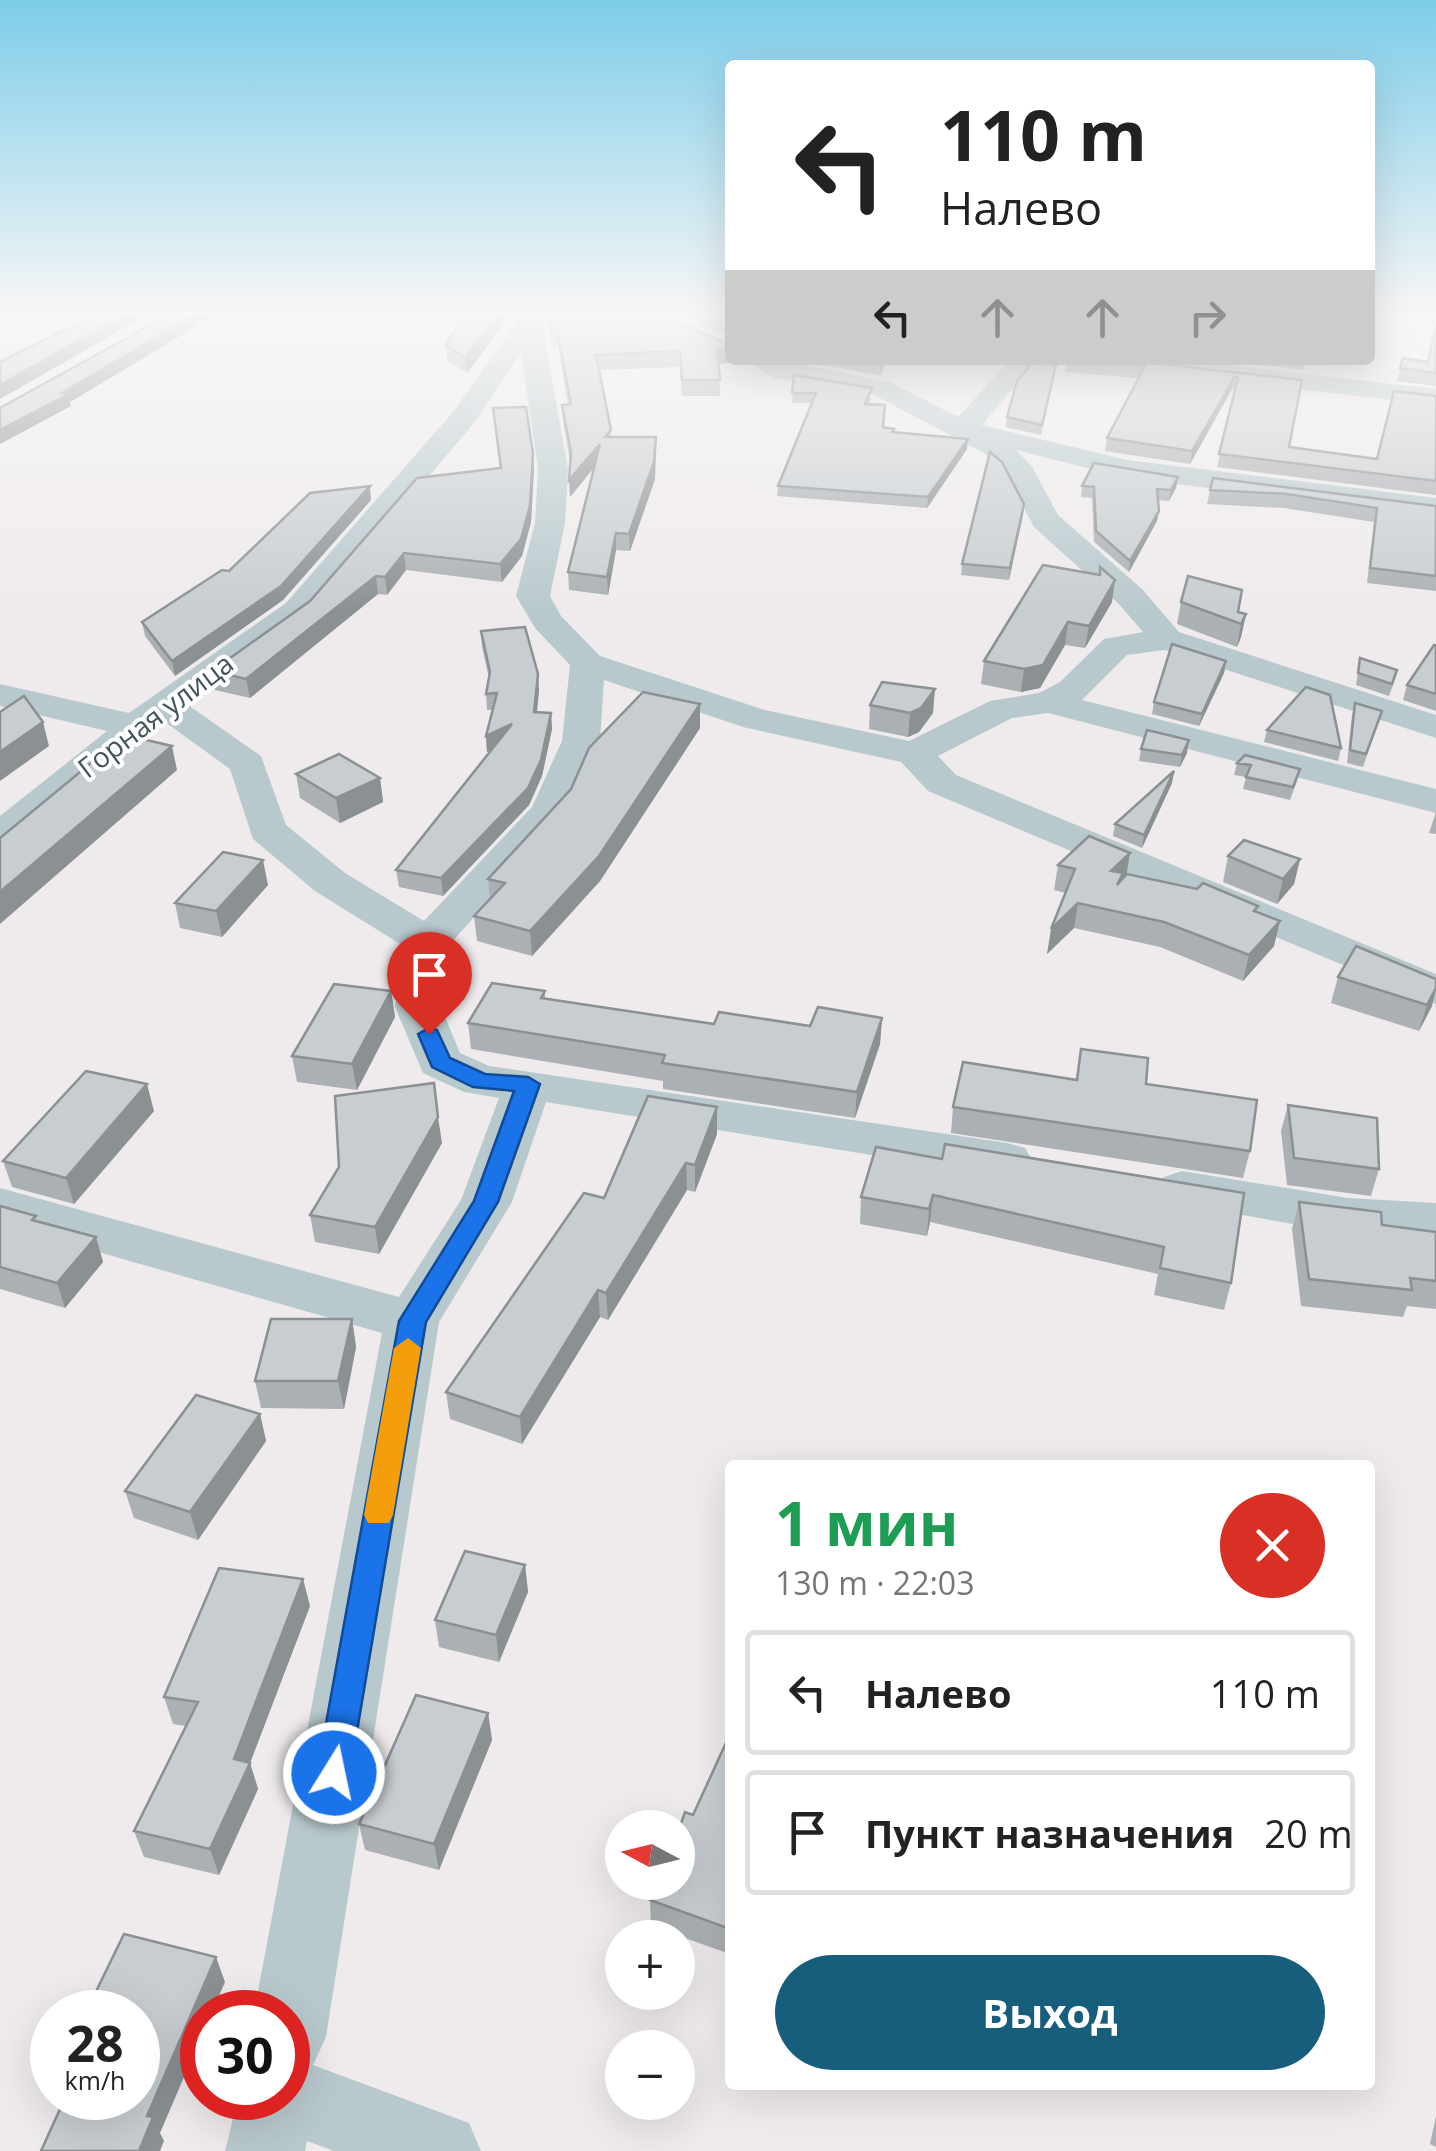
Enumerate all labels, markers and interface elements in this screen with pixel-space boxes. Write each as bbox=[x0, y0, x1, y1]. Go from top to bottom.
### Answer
text: 110 m bbox=[940, 86, 1147, 182]
icon: left bbox=[775, 100, 905, 230]
text: Налево bbox=[940, 177, 1102, 238]
icon: left bbox=[865, 290, 920, 345]
icon: ahead bbox=[970, 290, 1025, 345]
icon: ahead bbox=[1075, 290, 1130, 345]
icon: right bbox=[1180, 290, 1235, 345]
street label: Горная улица bbox=[69, 644, 241, 786]
pin bbox=[387, 932, 472, 1035]
icon: arrive bbox=[402, 947, 457, 1002]
text: 1 мин bbox=[775, 1482, 959, 1564]
button: close bbox=[1220, 1493, 1325, 1598]
text: 130 m · 22:03 bbox=[775, 1561, 974, 1604]
icon: left bbox=[780, 1665, 835, 1720]
text: Налево bbox=[865, 1667, 1011, 1719]
text: 110 m bbox=[1210, 1667, 1320, 1719]
position arrow bbox=[282, 1721, 386, 1825]
icon: arrive bbox=[780, 1805, 835, 1860]
text: Пункт назначения bbox=[865, 1807, 1234, 1859]
text: 20 m bbox=[1264, 1807, 1353, 1859]
north arrow bbox=[605, 1810, 695, 1900]
map controls bbox=[605, 1810, 695, 2120]
button: + bbox=[605, 1920, 695, 2010]
button: Выход bbox=[775, 1955, 1325, 2070]
speed limit sign: 30 bbox=[180, 1990, 310, 2120]
text: 28 bbox=[66, 2009, 124, 2077]
button: − bbox=[605, 2030, 695, 2120]
text: km/h bbox=[65, 2063, 125, 2097]

